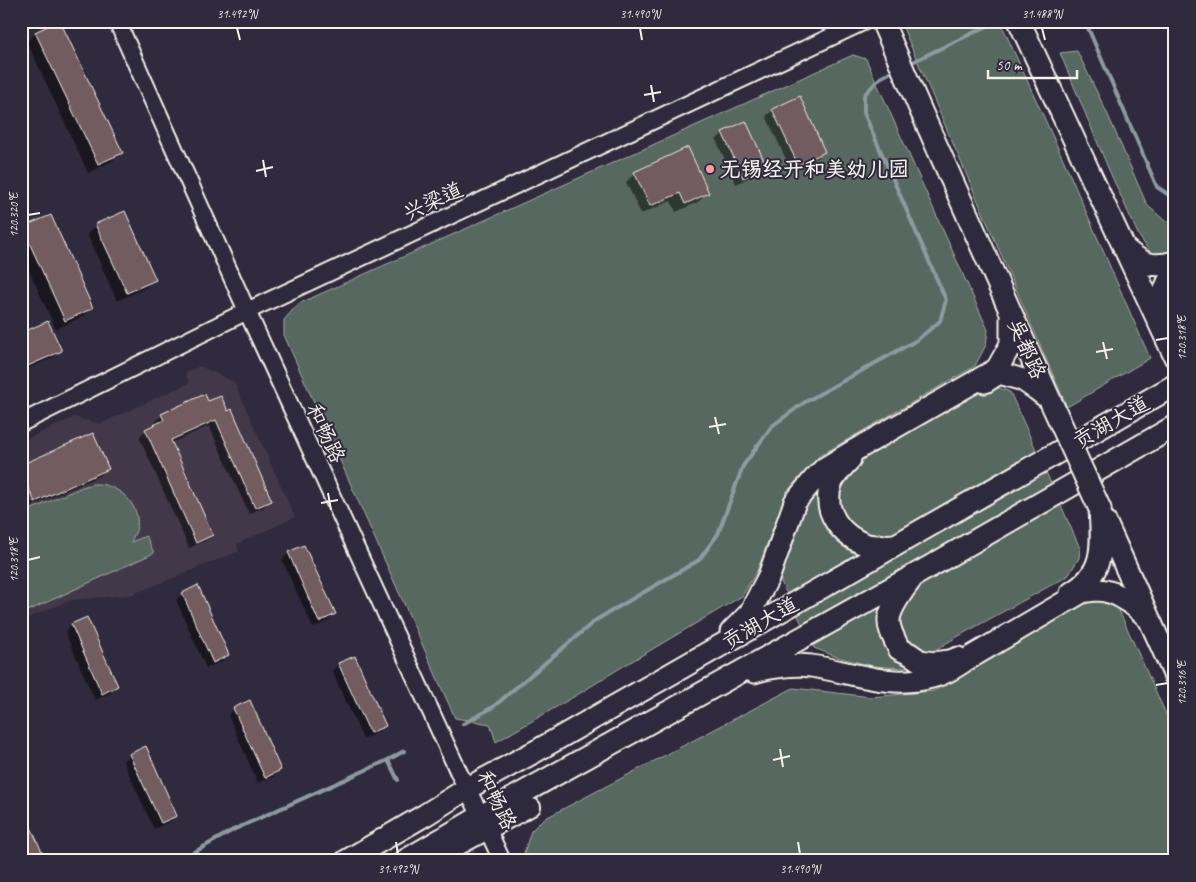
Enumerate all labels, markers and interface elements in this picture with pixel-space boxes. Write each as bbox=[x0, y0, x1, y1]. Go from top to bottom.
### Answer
text: 31.492°N bbox=[217, 6, 259, 22]
text: 31.490°N bbox=[620, 6, 662, 22]
text: 31.488°N bbox=[1022, 6, 1064, 22]
scale bar bbox=[988, 48, 1077, 80]
text: 50 m bbox=[996, 56, 1023, 75]
place label: 无锡经开和美幼儿园 bbox=[720, 156, 909, 182]
marker: 无锡经开和美幼儿园 bbox=[704, 163, 716, 175]
street label: 兴梁道 bbox=[399, 176, 467, 226]
text: 120.320°E bbox=[6, 191, 22, 237]
text: 120.318°E bbox=[1174, 314, 1190, 360]
street label: 吴都路 bbox=[1002, 315, 1052, 383]
street label: 贡湖大道 bbox=[1068, 390, 1154, 454]
street label: 和畅路 bbox=[301, 399, 351, 467]
text: 120.318°E bbox=[6, 536, 22, 582]
street label: 贡湖大道 bbox=[717, 591, 803, 655]
text: 120.316°E bbox=[1174, 659, 1190, 705]
street label: 和畅路 bbox=[472, 766, 522, 834]
text: 31.492°N bbox=[378, 861, 420, 877]
text: 31.490°N bbox=[780, 861, 822, 877]

